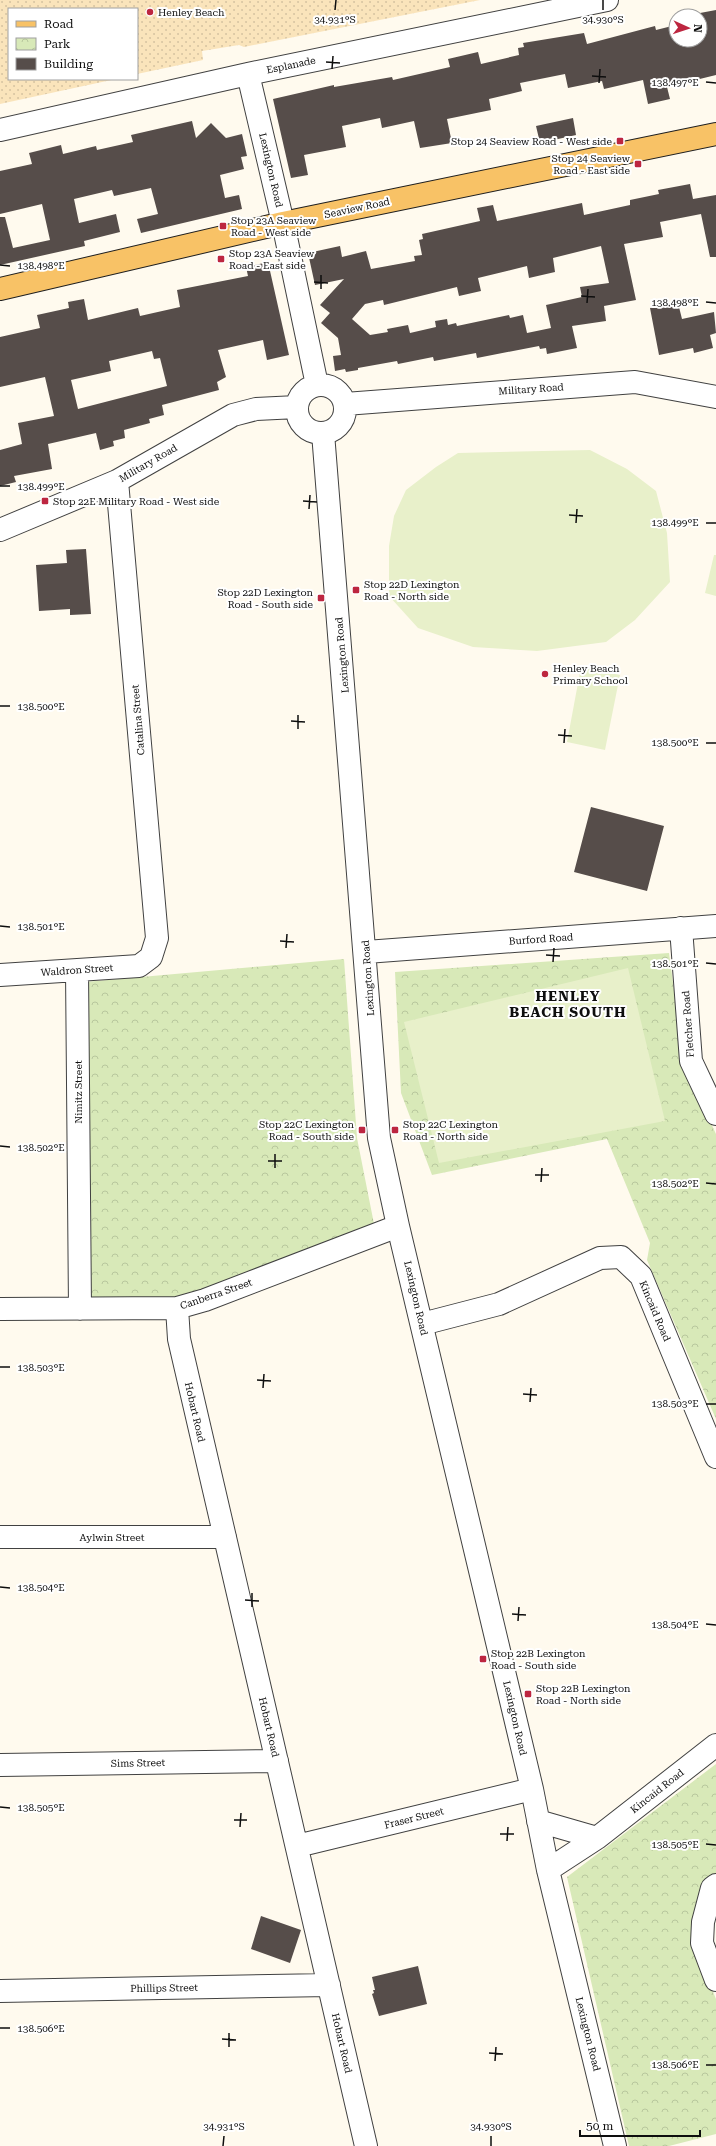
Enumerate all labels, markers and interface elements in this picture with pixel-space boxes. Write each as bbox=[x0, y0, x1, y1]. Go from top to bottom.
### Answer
marker: Henley Beach bbox=[145, 7, 155, 17]
place label: Henley Beach bbox=[158, 7, 225, 18]
legend bbox=[8, 8, 138, 80]
north arrow bbox=[668, 8, 708, 48]
text: 34.931°S bbox=[314, 14, 356, 25]
text: 34.930°S bbox=[582, 14, 624, 25]
text: Road bbox=[44, 17, 74, 31]
text: N bbox=[691, 24, 704, 34]
text: Park bbox=[44, 37, 71, 51]
street label: Esplanade bbox=[265, 54, 317, 76]
text: Building bbox=[44, 57, 93, 71]
text: 138.497°E bbox=[651, 77, 699, 88]
street label: Lexington Road bbox=[257, 132, 285, 209]
place label: Stop 24 Seaview Road - West side bbox=[451, 136, 612, 147]
marker: Stop 24 Seaview Road - West side bbox=[615, 136, 625, 146]
place label: Stop 24 Seaview Road - East side bbox=[552, 153, 631, 176]
marker: Stop 24 Seaview Road - East side bbox=[633, 159, 643, 169]
street label: Seaview Road bbox=[323, 196, 391, 220]
place label: Stop 23A Seaview Road - West side bbox=[231, 215, 317, 238]
marker: Stop 23A Seaview Road - West side bbox=[218, 221, 228, 231]
place label: Stop 23A Seaview Road - East side bbox=[229, 248, 315, 271]
marker: Stop 23A Seaview Road - East side bbox=[216, 254, 226, 264]
text: 138.498°E bbox=[17, 260, 65, 271]
text: 138.498°E bbox=[651, 297, 699, 308]
street label: Military Road bbox=[498, 381, 565, 397]
street label: Military Road bbox=[117, 442, 180, 484]
text: 138.499°E bbox=[17, 481, 65, 492]
marker: Stop 22E Military Road - West side bbox=[40, 496, 50, 506]
place label: Stop 22E Military Road - West side bbox=[53, 496, 220, 507]
text: 138.499°E bbox=[651, 517, 699, 528]
place label: Stop 22D Lexington Road - North side bbox=[364, 579, 460, 602]
marker: Stop 22D Lexington Road - North side bbox=[351, 585, 361, 595]
place label: Stop 22D Lexington Road - South side bbox=[217, 587, 314, 610]
marker: Stop 22D Lexington Road - South side bbox=[316, 593, 326, 603]
street label: Lexington Road bbox=[333, 616, 351, 693]
place label: Henley Beach Primary School bbox=[553, 663, 628, 686]
marker: Henley Beach Primary School bbox=[540, 669, 550, 679]
street label: Catalina Street bbox=[129, 684, 147, 756]
text: 138.500°E bbox=[17, 701, 65, 712]
text: 138.500°E bbox=[651, 737, 699, 748]
text: 138.501°E bbox=[17, 921, 65, 932]
street label: Burford Road bbox=[508, 931, 574, 947]
street label: Lexington Road bbox=[360, 939, 376, 1016]
text: 138.501°E bbox=[651, 958, 699, 969]
street label: Waldron Street bbox=[40, 962, 114, 978]
district label: HENLEY BEACH SOUTH bbox=[509, 988, 627, 1020]
street label: Fletcher Road bbox=[680, 990, 696, 1058]
street label: Nimitz Street bbox=[73, 1060, 84, 1124]
place label: Stop 22C Lexington Road - South side bbox=[259, 1119, 355, 1142]
place label: Stop 22C Lexington Road - North side bbox=[403, 1119, 499, 1142]
marker: Stop 22C Lexington Road - South side bbox=[357, 1125, 367, 1135]
marker: Stop 22C Lexington Road - North side bbox=[390, 1125, 400, 1135]
text: 138.502°E bbox=[17, 1142, 65, 1153]
text: 138.502°E bbox=[651, 1178, 699, 1189]
street label: Lexington Road bbox=[402, 1260, 430, 1337]
street label: Canberra Street bbox=[178, 1276, 254, 1312]
street label: Kincaid Road bbox=[637, 1279, 673, 1343]
text: 138.503°E bbox=[17, 1362, 65, 1373]
street label: Hobart Road bbox=[183, 1381, 207, 1444]
text: 138.503°E bbox=[651, 1398, 699, 1409]
street label: Aylwin Street bbox=[80, 1532, 145, 1543]
text: 138.504°E bbox=[17, 1582, 65, 1593]
text: 138.504°E bbox=[651, 1619, 699, 1630]
place label: Stop 22B Lexington Road - South side bbox=[491, 1648, 586, 1671]
marker: Stop 22B Lexington Road - South side bbox=[478, 1654, 488, 1664]
street label: Lexington Road bbox=[501, 1680, 529, 1757]
place label: Stop 22B Lexington Road - North side bbox=[536, 1683, 631, 1706]
marker: Stop 22B Lexington Road - North side bbox=[523, 1689, 533, 1699]
street label: Hobart Road bbox=[257, 1696, 281, 1759]
street label: Sims Street bbox=[111, 1757, 166, 1769]
street label: Kincaid Road bbox=[628, 1766, 686, 1815]
text: 138.505°E bbox=[17, 1802, 65, 1813]
street label: Fraser Street bbox=[383, 1805, 445, 1831]
text: 138.505°E bbox=[651, 1839, 699, 1850]
street label: Phillips Street bbox=[130, 1982, 198, 1994]
street label: Lexington Road bbox=[573, 1996, 603, 2073]
street label: Hobart Road bbox=[330, 2012, 354, 2075]
text: 138.506°E bbox=[17, 2023, 65, 2034]
text: 138.506°E bbox=[651, 2059, 699, 2070]
scale bar bbox=[580, 2112, 700, 2138]
text: 50 m bbox=[586, 2119, 613, 2133]
text: 34.931°S bbox=[203, 2121, 245, 2132]
text: 34.930°S bbox=[470, 2121, 512, 2132]

